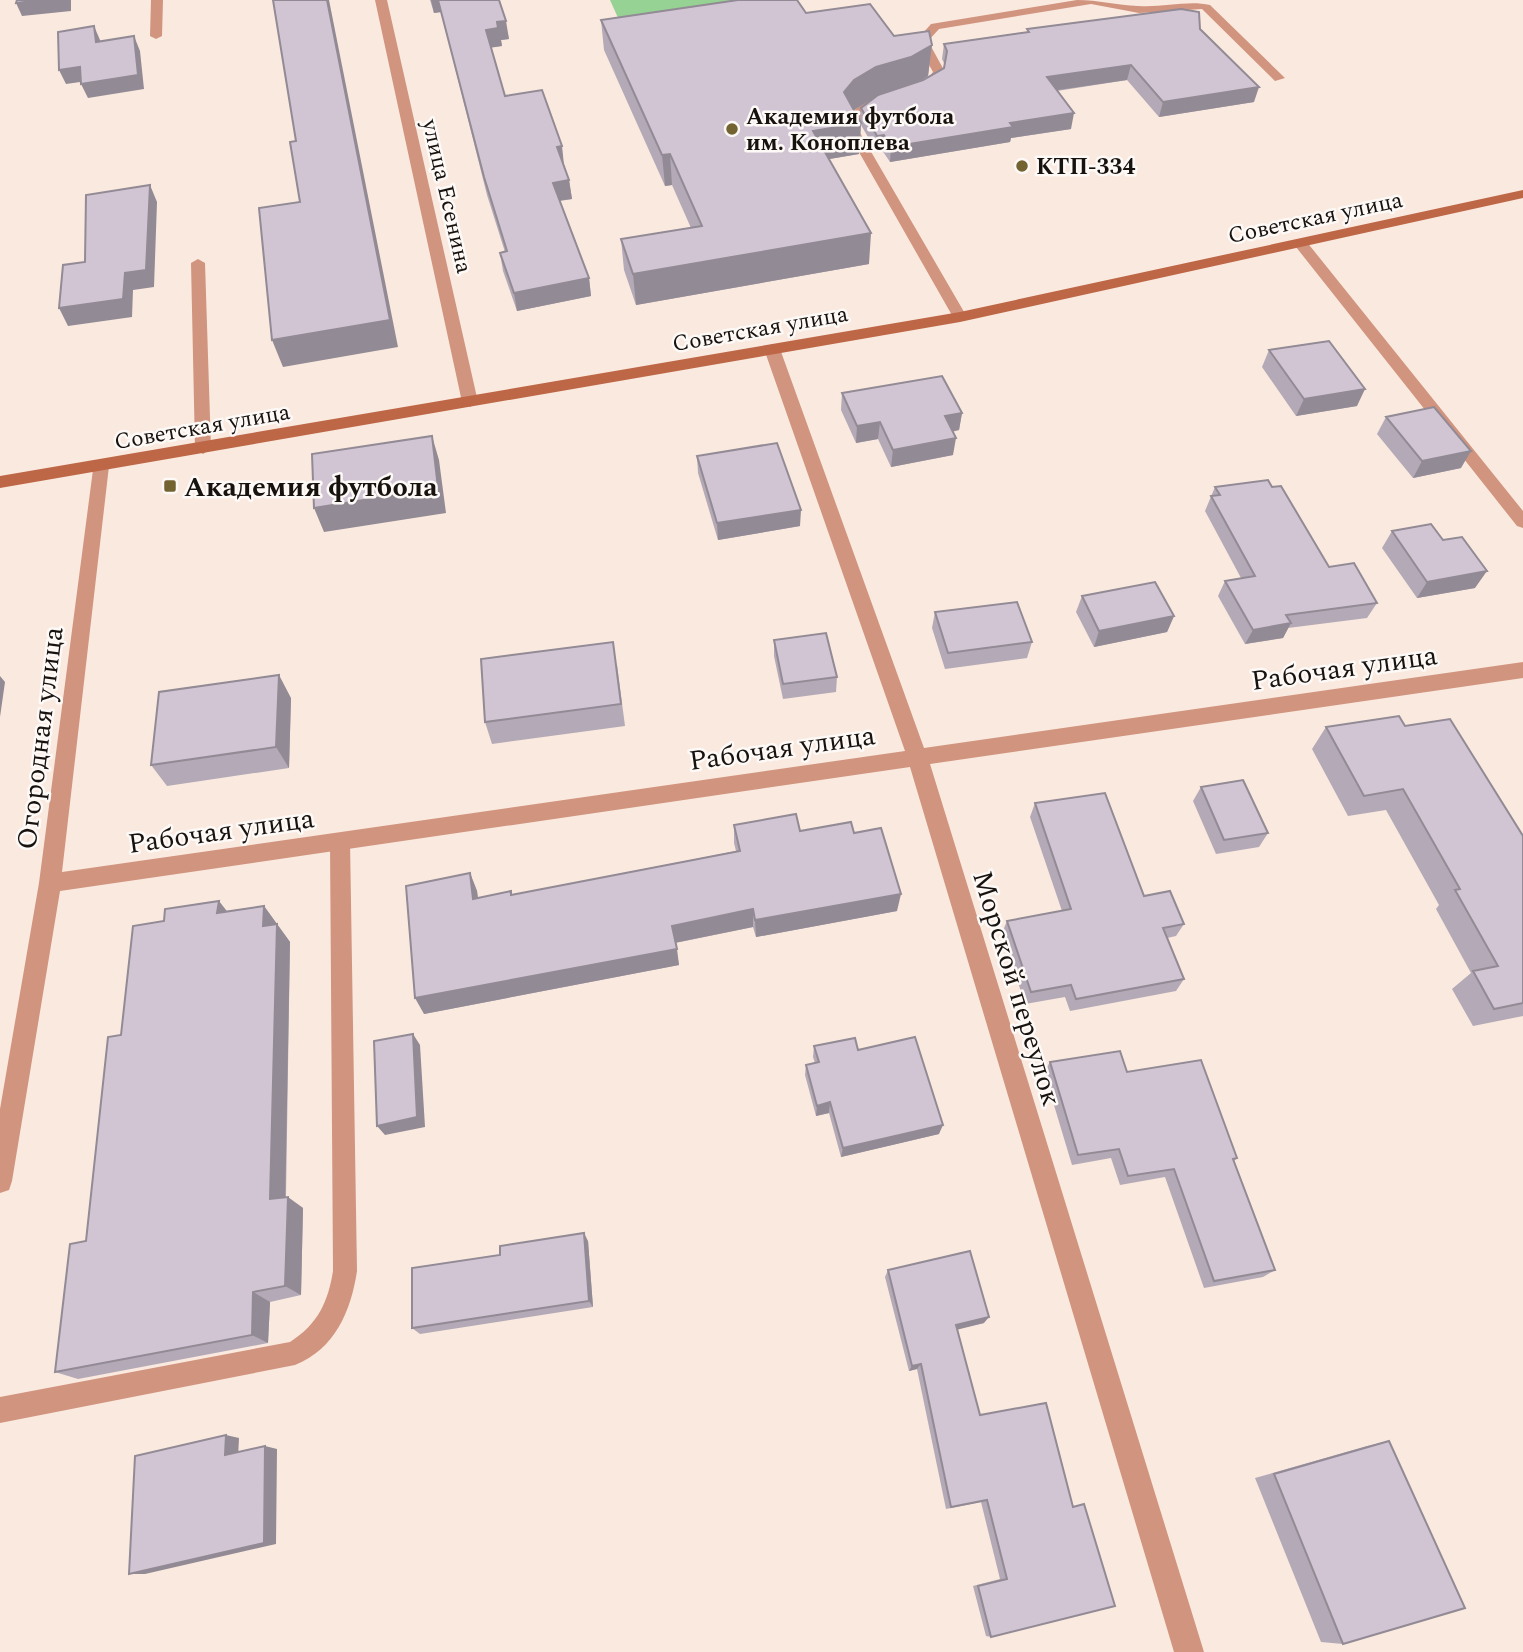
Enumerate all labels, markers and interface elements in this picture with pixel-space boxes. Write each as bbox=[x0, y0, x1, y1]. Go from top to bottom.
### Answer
place label: Академия футбола им. Коноплева bbox=[746, 100, 954, 161]
street label: улица Есенина bbox=[412, 115, 481, 277]
marker: Академия футбола им. Коноплева bbox=[724, 121, 740, 137]
place label: КТП-334 bbox=[1036, 150, 1135, 185]
marker: КТП-334 bbox=[1014, 158, 1030, 174]
street label: Советская улица bbox=[1225, 183, 1406, 254]
street label: Советская улица bbox=[670, 297, 851, 362]
street label: Советская улица bbox=[112, 395, 293, 460]
place label: Академия футбола bbox=[184, 466, 438, 509]
marker: Академия футбола bbox=[162, 478, 178, 494]
street label: Огородная улица bbox=[5, 624, 76, 852]
street label: Рабочая улица bbox=[1248, 634, 1440, 703]
street label: Рабочая улица bbox=[686, 714, 878, 783]
street label: Рабочая улица bbox=[125, 797, 317, 866]
street label: Морской переулок bbox=[960, 865, 1073, 1111]

